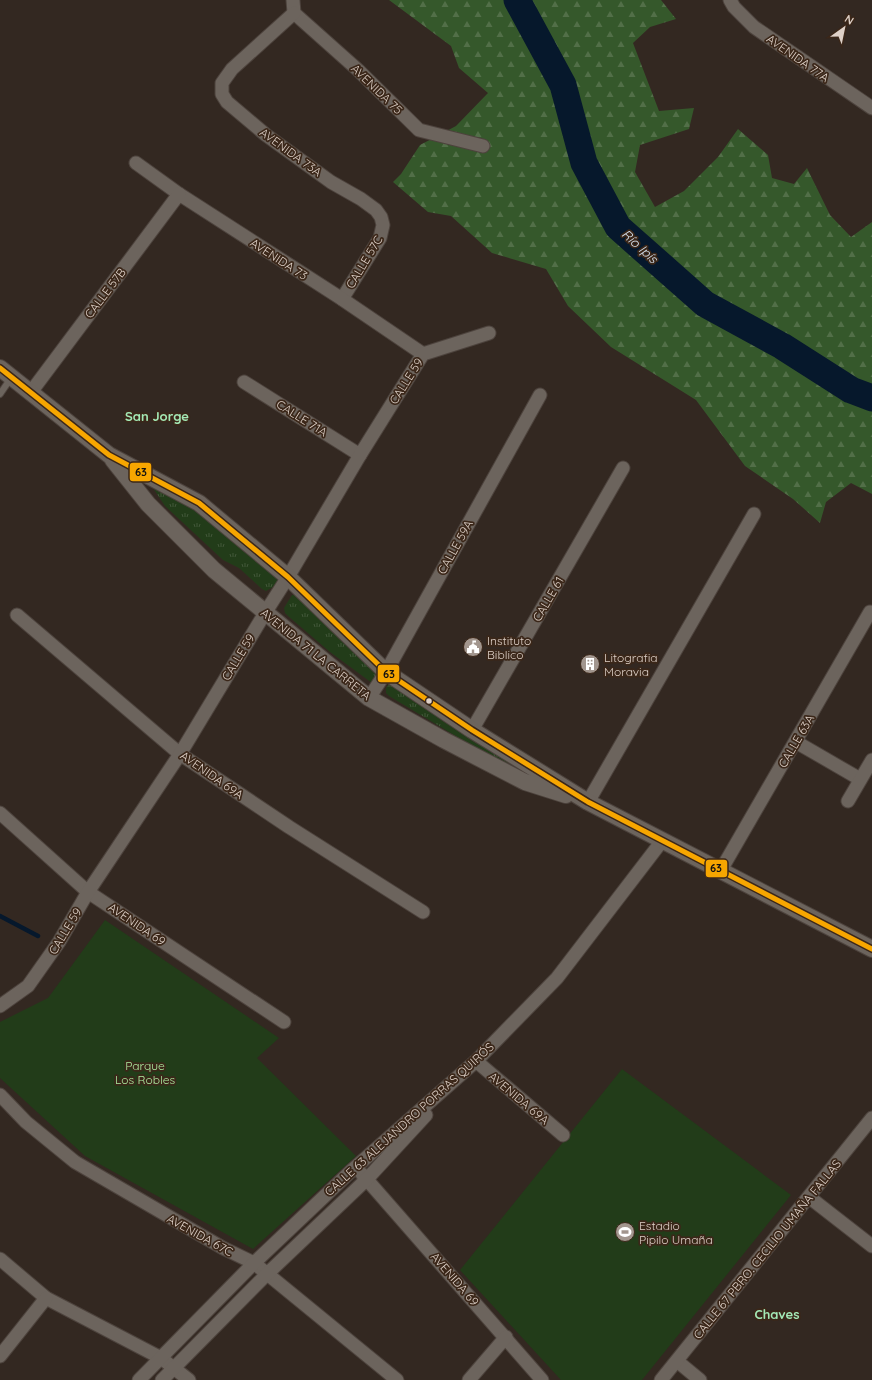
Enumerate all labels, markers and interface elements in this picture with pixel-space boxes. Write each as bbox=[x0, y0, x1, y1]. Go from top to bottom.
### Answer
north arrow bbox=[824, 8, 864, 48]
text: N bbox=[842, 12, 857, 28]
street label: AVENIDA 77A bbox=[764, 31, 832, 85]
street label: AVENIDA 75 bbox=[348, 61, 406, 117]
street label: AVENIDA 73A bbox=[257, 124, 325, 180]
water label: Río Ipís bbox=[619, 226, 662, 267]
street label: CALLE 57C bbox=[342, 233, 386, 291]
street label: AVENIDA 73 bbox=[248, 235, 310, 283]
street label: CALLE 57B bbox=[81, 265, 129, 321]
street label: CALLE 59 bbox=[386, 355, 426, 407]
street label: CALLE 71A bbox=[274, 396, 331, 440]
district label: San Jorge bbox=[125, 408, 189, 424]
line badge: 63 bbox=[129, 462, 152, 482]
text: 63 bbox=[135, 465, 147, 479]
street label: CALLE 59A bbox=[434, 517, 476, 577]
street label: CALLE 61 bbox=[529, 574, 567, 624]
street label: AVENIDA 71 LA CARRETA bbox=[258, 605, 374, 703]
street label: CALLE 59 bbox=[218, 631, 258, 683]
place label: Instituto Biblico bbox=[487, 633, 531, 662]
public building icon: Instituto Biblico bbox=[462, 636, 484, 658]
place label: Litografia Moravia bbox=[604, 650, 658, 679]
building icon: Litografia Moravia bbox=[579, 653, 601, 675]
line badge: 63 bbox=[377, 664, 400, 683]
text: 63 bbox=[383, 667, 395, 681]
unlabelled marker bbox=[424, 696, 434, 706]
street label: CALLE 63A bbox=[775, 712, 817, 770]
street label: AVENIDA 69A bbox=[178, 748, 247, 802]
line badge: 63 bbox=[705, 859, 728, 878]
text: 63 bbox=[710, 861, 722, 875]
street label: AVENIDA 69 bbox=[105, 899, 169, 949]
street label: CALLE 59 bbox=[45, 905, 85, 957]
street label: CALLE 63 ALEJANDRO PORRAS QUIRÓS bbox=[321, 1039, 497, 1199]
park label: Parque Los Robles bbox=[115, 1058, 175, 1087]
street label: AVENIDA 69A bbox=[486, 1069, 552, 1128]
street label: CALLE 67 PBRO. CECILIO UMAÑA FALLAS bbox=[690, 1156, 844, 1342]
street label: AVENIDA 67C bbox=[164, 1211, 236, 1259]
place label: Estadio Pipilo Umaña bbox=[639, 1218, 713, 1247]
sports icon: Estadio Pipilo Umaña bbox=[614, 1221, 636, 1243]
street label: AVENIDA 69 bbox=[428, 1249, 482, 1309]
district label: Chaves bbox=[755, 1306, 799, 1322]

